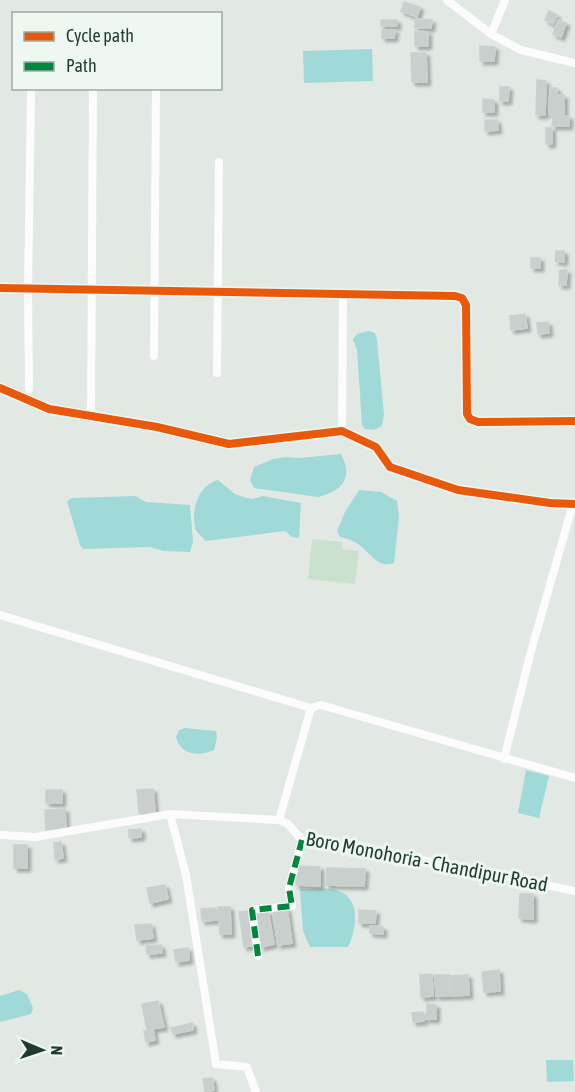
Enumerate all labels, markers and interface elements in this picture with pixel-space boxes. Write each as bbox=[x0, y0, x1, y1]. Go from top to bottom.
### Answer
legend bbox=[12, 12, 222, 90]
text: Cycle path bbox=[66, 25, 134, 46]
text: Path bbox=[66, 55, 97, 76]
street label: Boro Monohoria - Chandipur Road bbox=[304, 826, 550, 896]
north arrow bbox=[12, 1020, 72, 1080]
text: N bbox=[48, 1045, 66, 1056]

